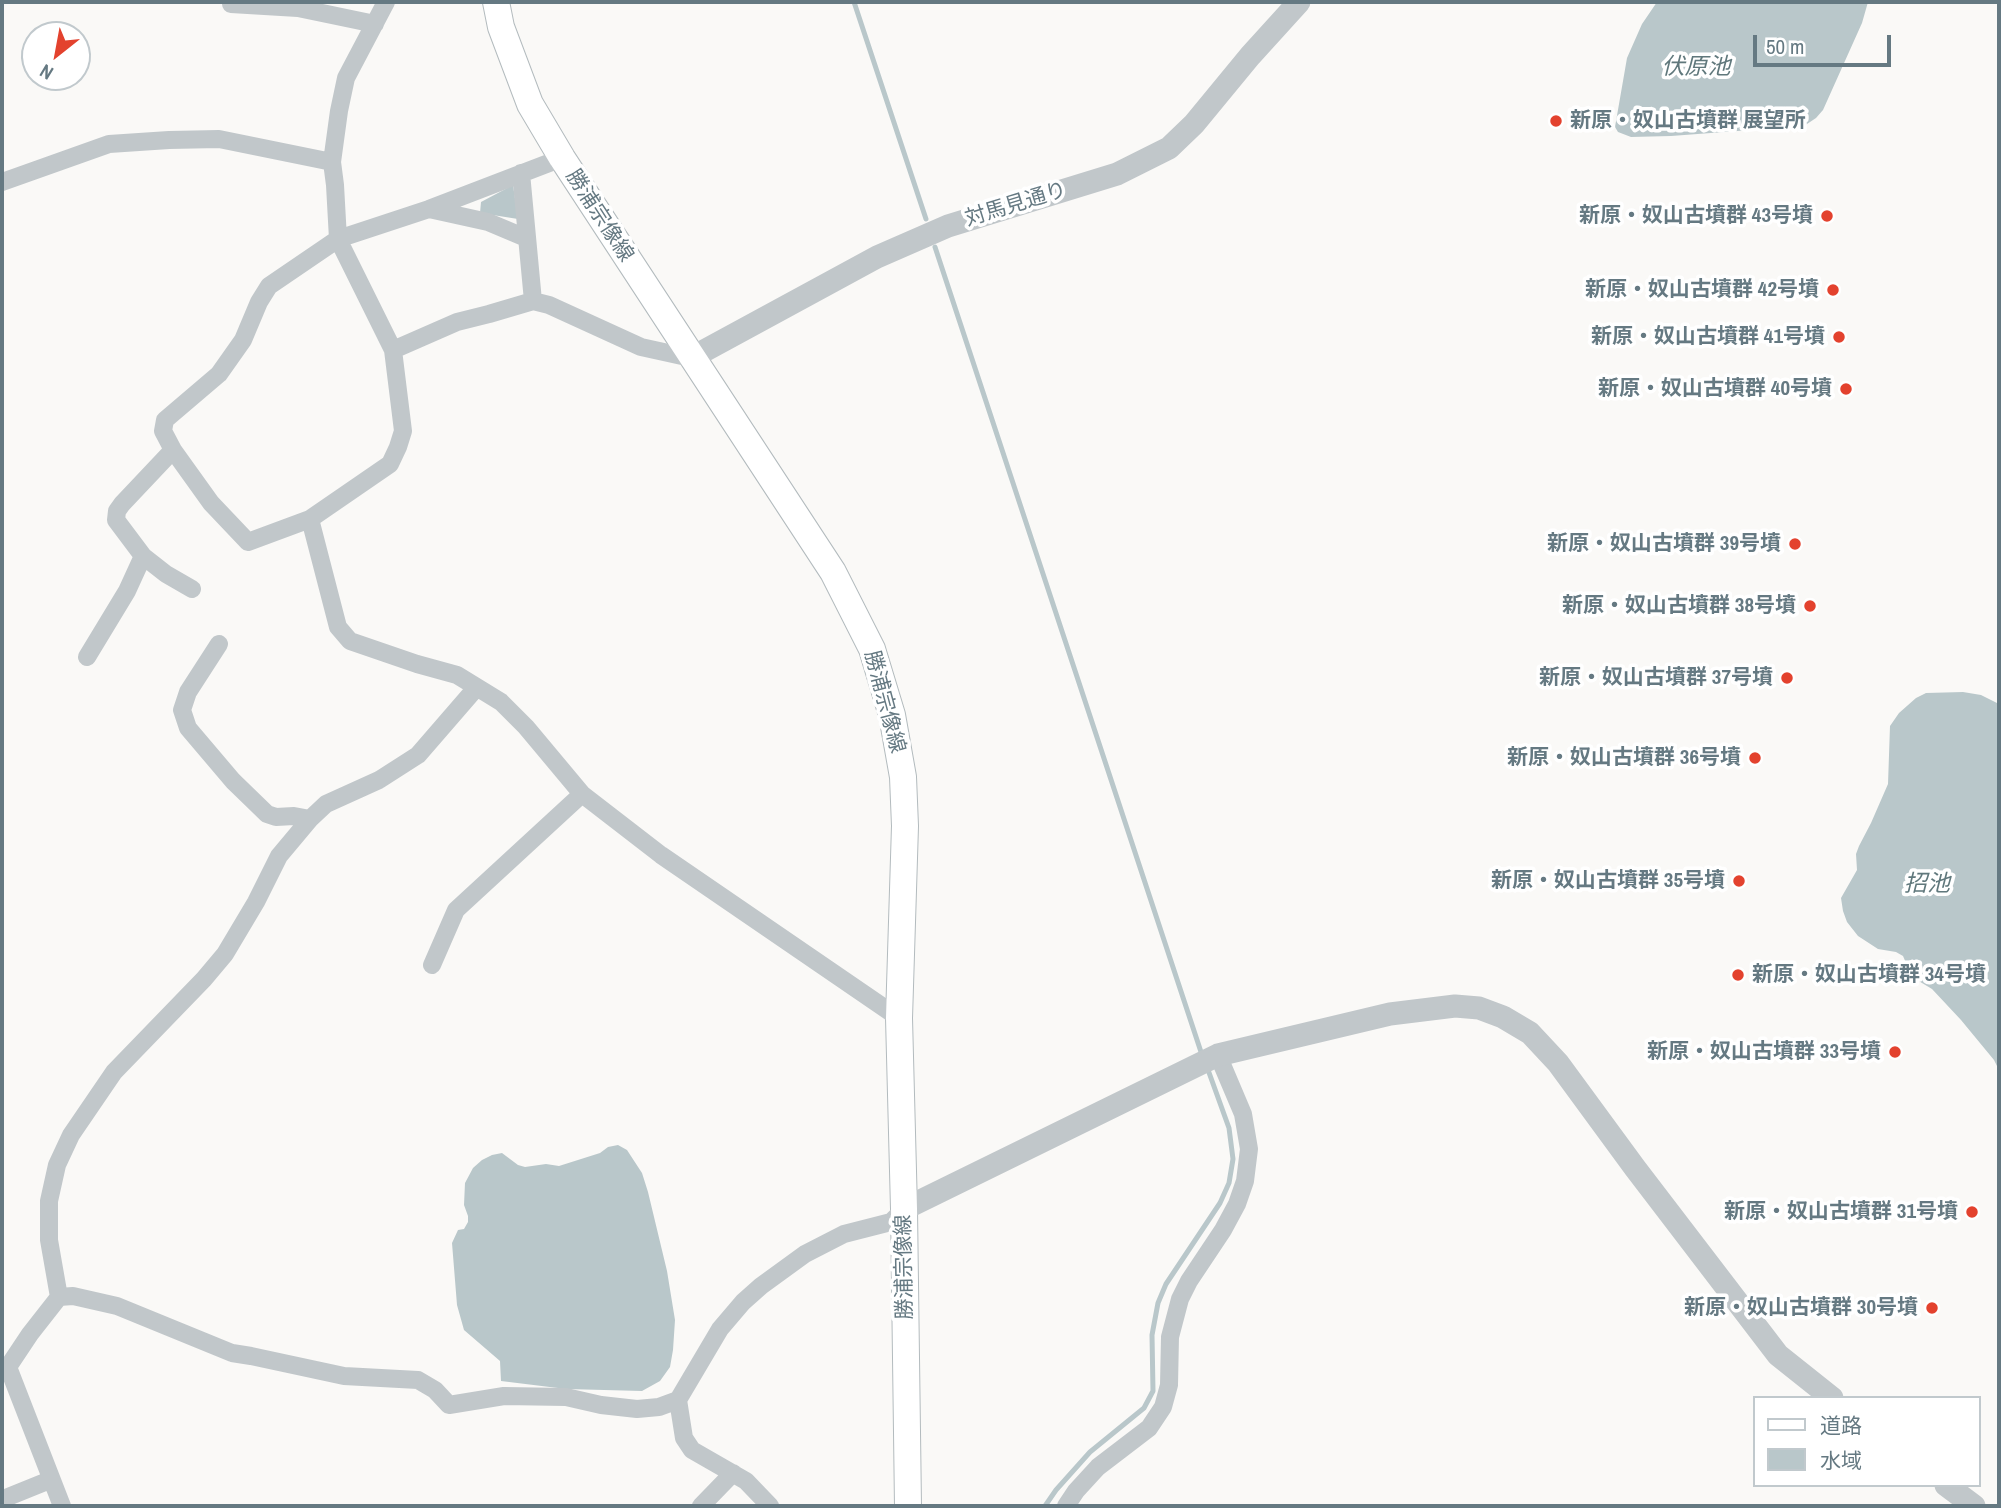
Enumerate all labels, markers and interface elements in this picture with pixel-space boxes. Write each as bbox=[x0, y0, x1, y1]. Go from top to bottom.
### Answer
north arrow bbox=[21, 21, 91, 91]
scale bar bbox=[1756, 21, 1894, 65]
text: 50 m bbox=[1766, 32, 1804, 61]
water label: 伏原池 bbox=[1662, 54, 1730, 82]
text: N bbox=[35, 58, 58, 86]
place label: 新原・奴山古墳群 展望所 bbox=[1570, 108, 1806, 134]
marker: 新原・奴山古墳群 展望所 bbox=[1548, 113, 1564, 129]
street label: 勝浦宗像線 bbox=[560, 165, 638, 267]
street label: 対馬見通り bbox=[962, 178, 1070, 232]
place label: 新原・奴山古墳群 43号墳 bbox=[1579, 203, 1813, 229]
marker: 新原・奴山古墳群 43号墳 bbox=[1819, 208, 1835, 224]
place label: 新原・奴山古墳群 42号墳 bbox=[1585, 277, 1819, 303]
marker: 新原・奴山古墳群 42号墳 bbox=[1825, 282, 1841, 298]
place label: 新原・奴山古墳群 41号墳 bbox=[1591, 324, 1825, 350]
marker: 新原・奴山古墳群 41号墳 bbox=[1831, 329, 1847, 345]
place label: 新原・奴山古墳群 40号墳 bbox=[1598, 376, 1832, 402]
marker: 新原・奴山古墳群 40号墳 bbox=[1838, 381, 1854, 397]
place label: 新原・奴山古墳群 39号墳 bbox=[1547, 531, 1781, 557]
marker: 新原・奴山古墳群 39号墳 bbox=[1787, 536, 1803, 552]
place label: 新原・奴山古墳群 38号墳 bbox=[1562, 593, 1796, 619]
marker: 新原・奴山古墳群 38号墳 bbox=[1802, 598, 1818, 614]
street label: 勝浦宗像線 bbox=[858, 648, 910, 756]
place label: 新原・奴山古墳群 37号墳 bbox=[1539, 665, 1773, 691]
marker: 新原・奴山古墳群 37号墳 bbox=[1779, 670, 1795, 686]
place label: 新原・奴山古墳群 36号墳 bbox=[1507, 745, 1741, 771]
marker: 新原・奴山古墳群 36号墳 bbox=[1747, 750, 1763, 766]
place label: 新原・奴山古墳群 35号墳 bbox=[1491, 868, 1725, 894]
water label: 招池 bbox=[1904, 871, 1950, 899]
marker: 新原・奴山古墳群 35号墳 bbox=[1731, 873, 1747, 889]
place label: 新原・奴山古墳群 34号墳 bbox=[1752, 962, 1986, 988]
marker: 新原・奴山古墳群 34号墳 bbox=[1730, 967, 1746, 983]
place label: 新原・奴山古墳群 33号墳 bbox=[1647, 1039, 1881, 1065]
marker: 新原・奴山古墳群 33号墳 bbox=[1887, 1044, 1903, 1060]
place label: 新原・奴山古墳群 31号墳 bbox=[1724, 1199, 1958, 1225]
marker: 新原・奴山古墳群 31号墳 bbox=[1964, 1204, 1980, 1220]
street label: 勝浦宗像線 bbox=[891, 1214, 919, 1320]
place label: 新原・奴山古墳群 30号墳 bbox=[1684, 1295, 1918, 1321]
marker: 新原・奴山古墳群 30号墳 bbox=[1924, 1300, 1940, 1316]
legend bbox=[1752, 1396, 1980, 1487]
text: 道路 bbox=[1820, 1411, 1862, 1440]
text: 水域 bbox=[1820, 1446, 1862, 1475]

